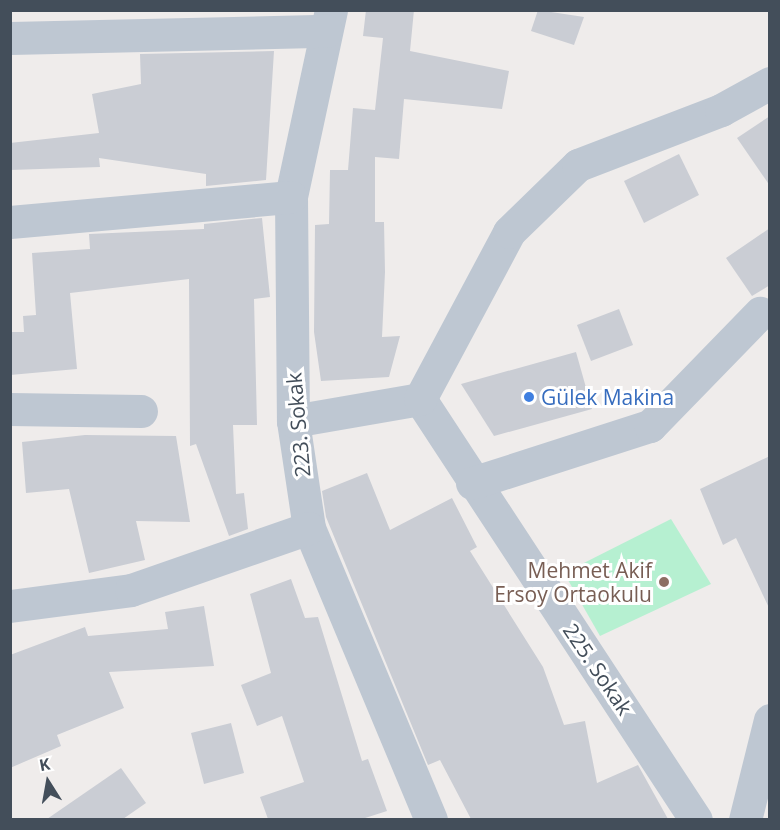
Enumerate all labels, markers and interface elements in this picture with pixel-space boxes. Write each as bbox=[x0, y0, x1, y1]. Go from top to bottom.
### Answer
street label: 223. Sokak bbox=[281, 372, 315, 478]
place label: Gülek Makina bbox=[541, 384, 674, 410]
marker: Gülek Makina bbox=[522, 390, 536, 404]
place label: Mehmet Akif Ersoy Ortaokulu bbox=[494, 557, 652, 607]
marker: Mehmet Akif Ersoy Ortaokulu bbox=[657, 575, 671, 589]
street label: 225. Sokak bbox=[558, 618, 638, 720]
north arrow bbox=[18, 752, 78, 812]
text: K bbox=[37, 753, 52, 776]

